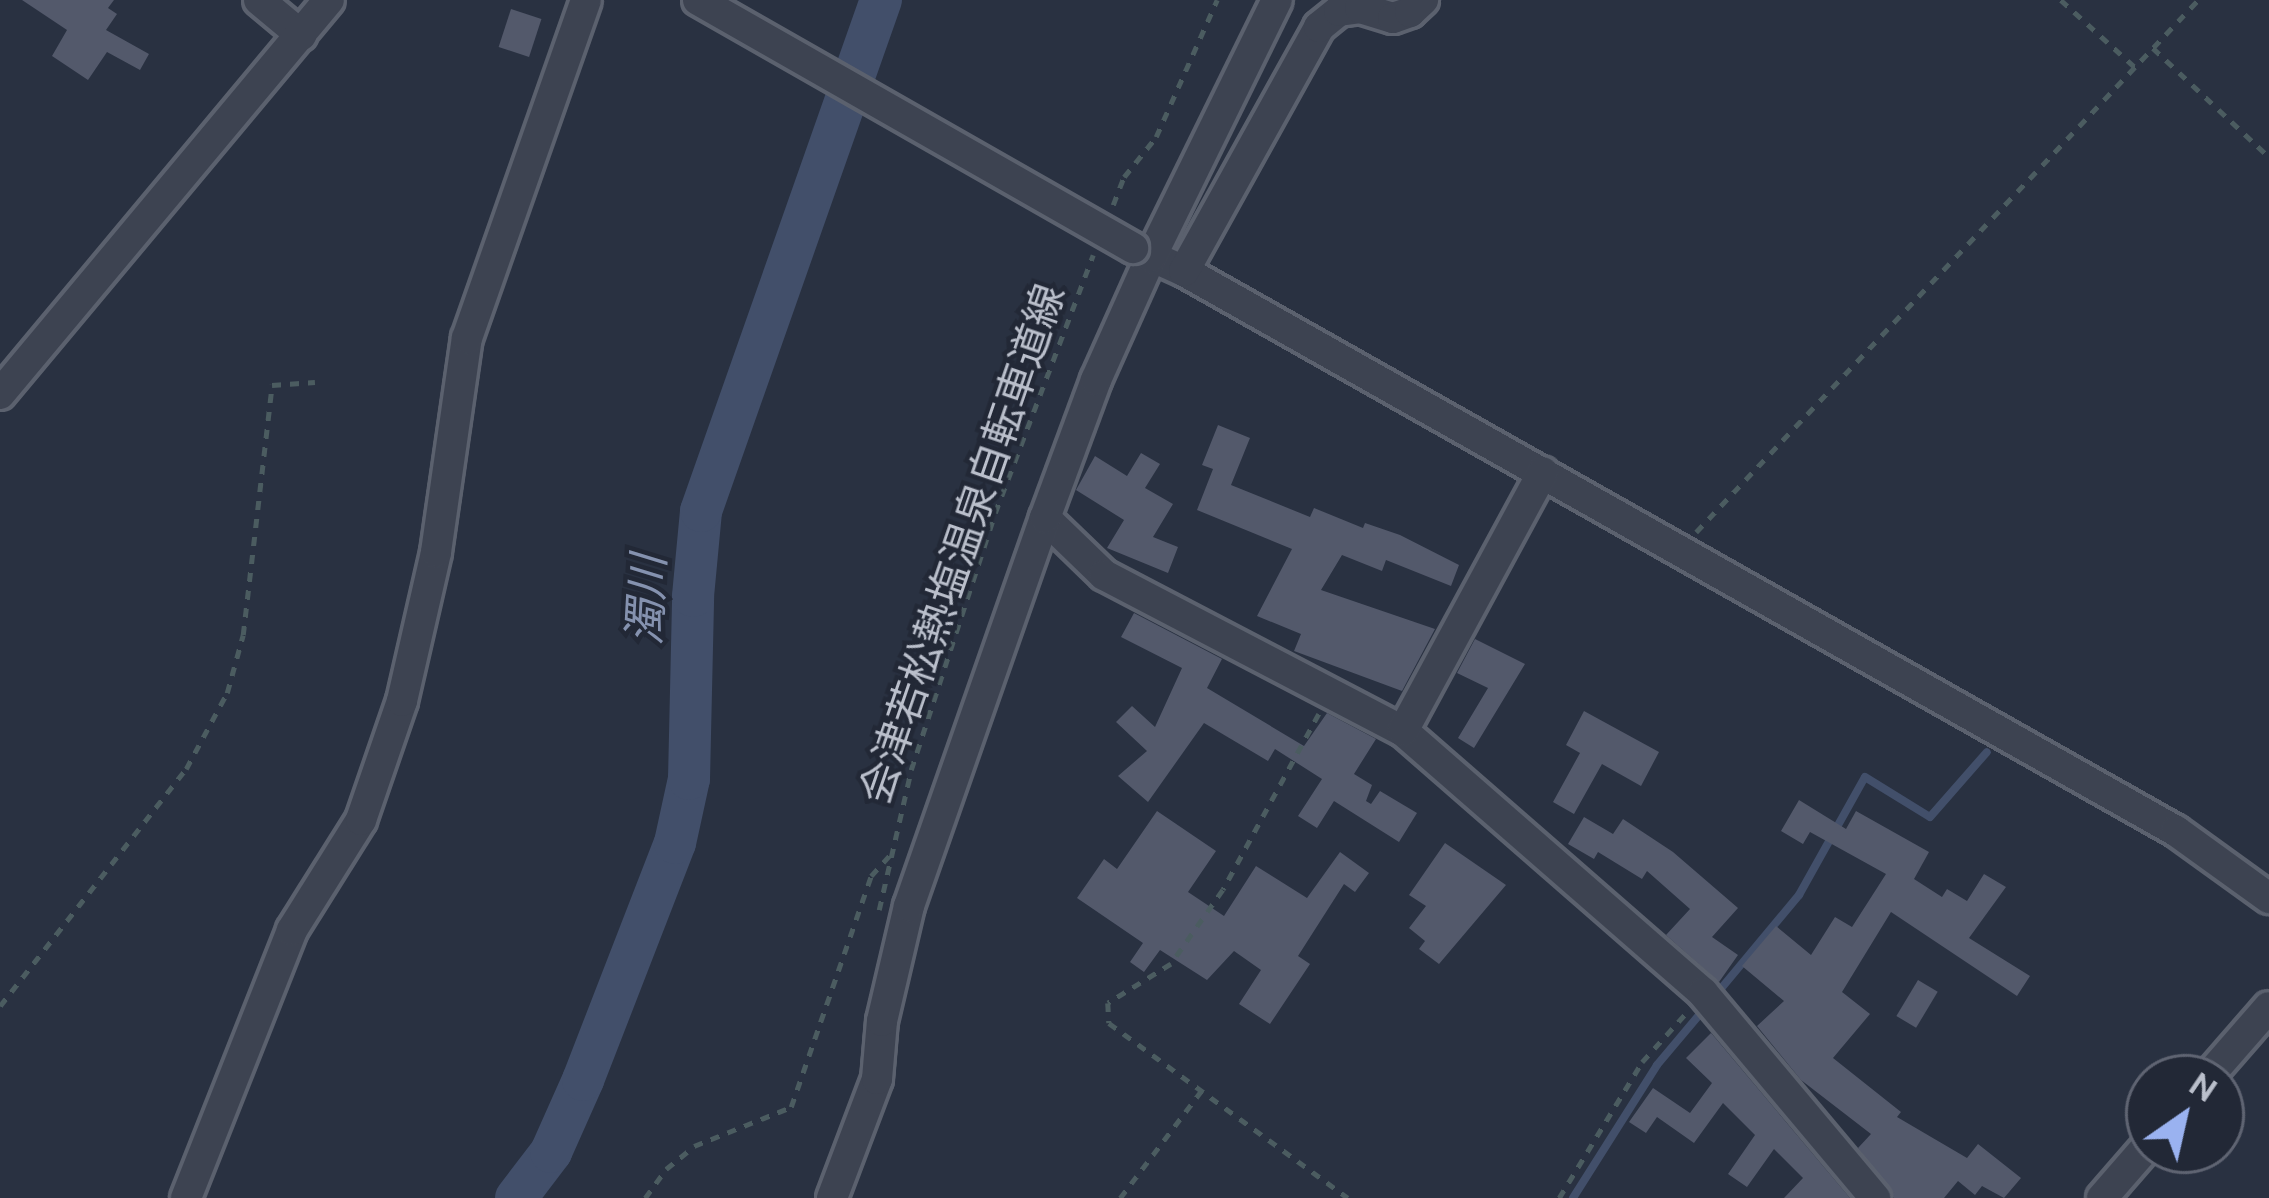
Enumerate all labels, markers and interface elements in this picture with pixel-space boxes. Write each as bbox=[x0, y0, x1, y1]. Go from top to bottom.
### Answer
street label: 会津若松熱塩温泉自転車道線 bbox=[849, 278, 1075, 810]
water label: 濁川 bbox=[617, 554, 675, 646]
north arrow bbox=[2125, 1054, 2245, 1174]
text: N bbox=[2183, 1064, 2224, 1108]

